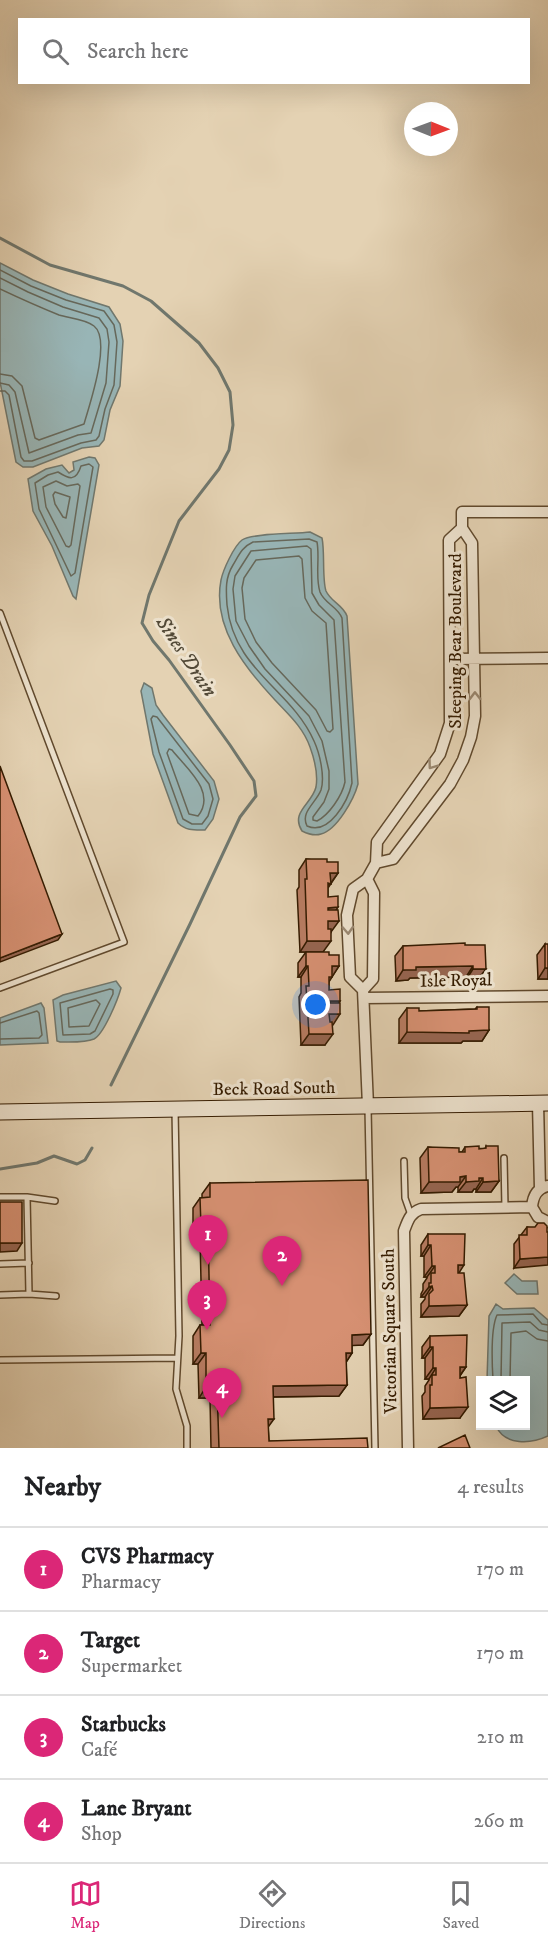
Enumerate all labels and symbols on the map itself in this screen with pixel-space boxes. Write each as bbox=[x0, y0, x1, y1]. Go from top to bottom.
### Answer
north arrow bbox=[404, 102, 458, 156]
street label: Sleeping Bear Boulevard bbox=[445, 553, 467, 729]
water label: Sines Drain bbox=[149, 611, 222, 702]
one-way arrow bbox=[468, 691, 481, 700]
one-way arrow bbox=[428, 759, 439, 770]
one-way arrow bbox=[341, 925, 354, 934]
street label: Isle Royal bbox=[420, 969, 493, 993]
your location bbox=[301, 990, 330, 1019]
street label: Beck Road South bbox=[213, 1077, 336, 1101]
pin: 1 bbox=[188, 1216, 228, 1265]
pin: 2 bbox=[262, 1236, 302, 1286]
street label: Victorian Square South bbox=[378, 1248, 402, 1415]
pin: 3 bbox=[188, 1280, 226, 1330]
pin: 4 bbox=[202, 1368, 242, 1418]

